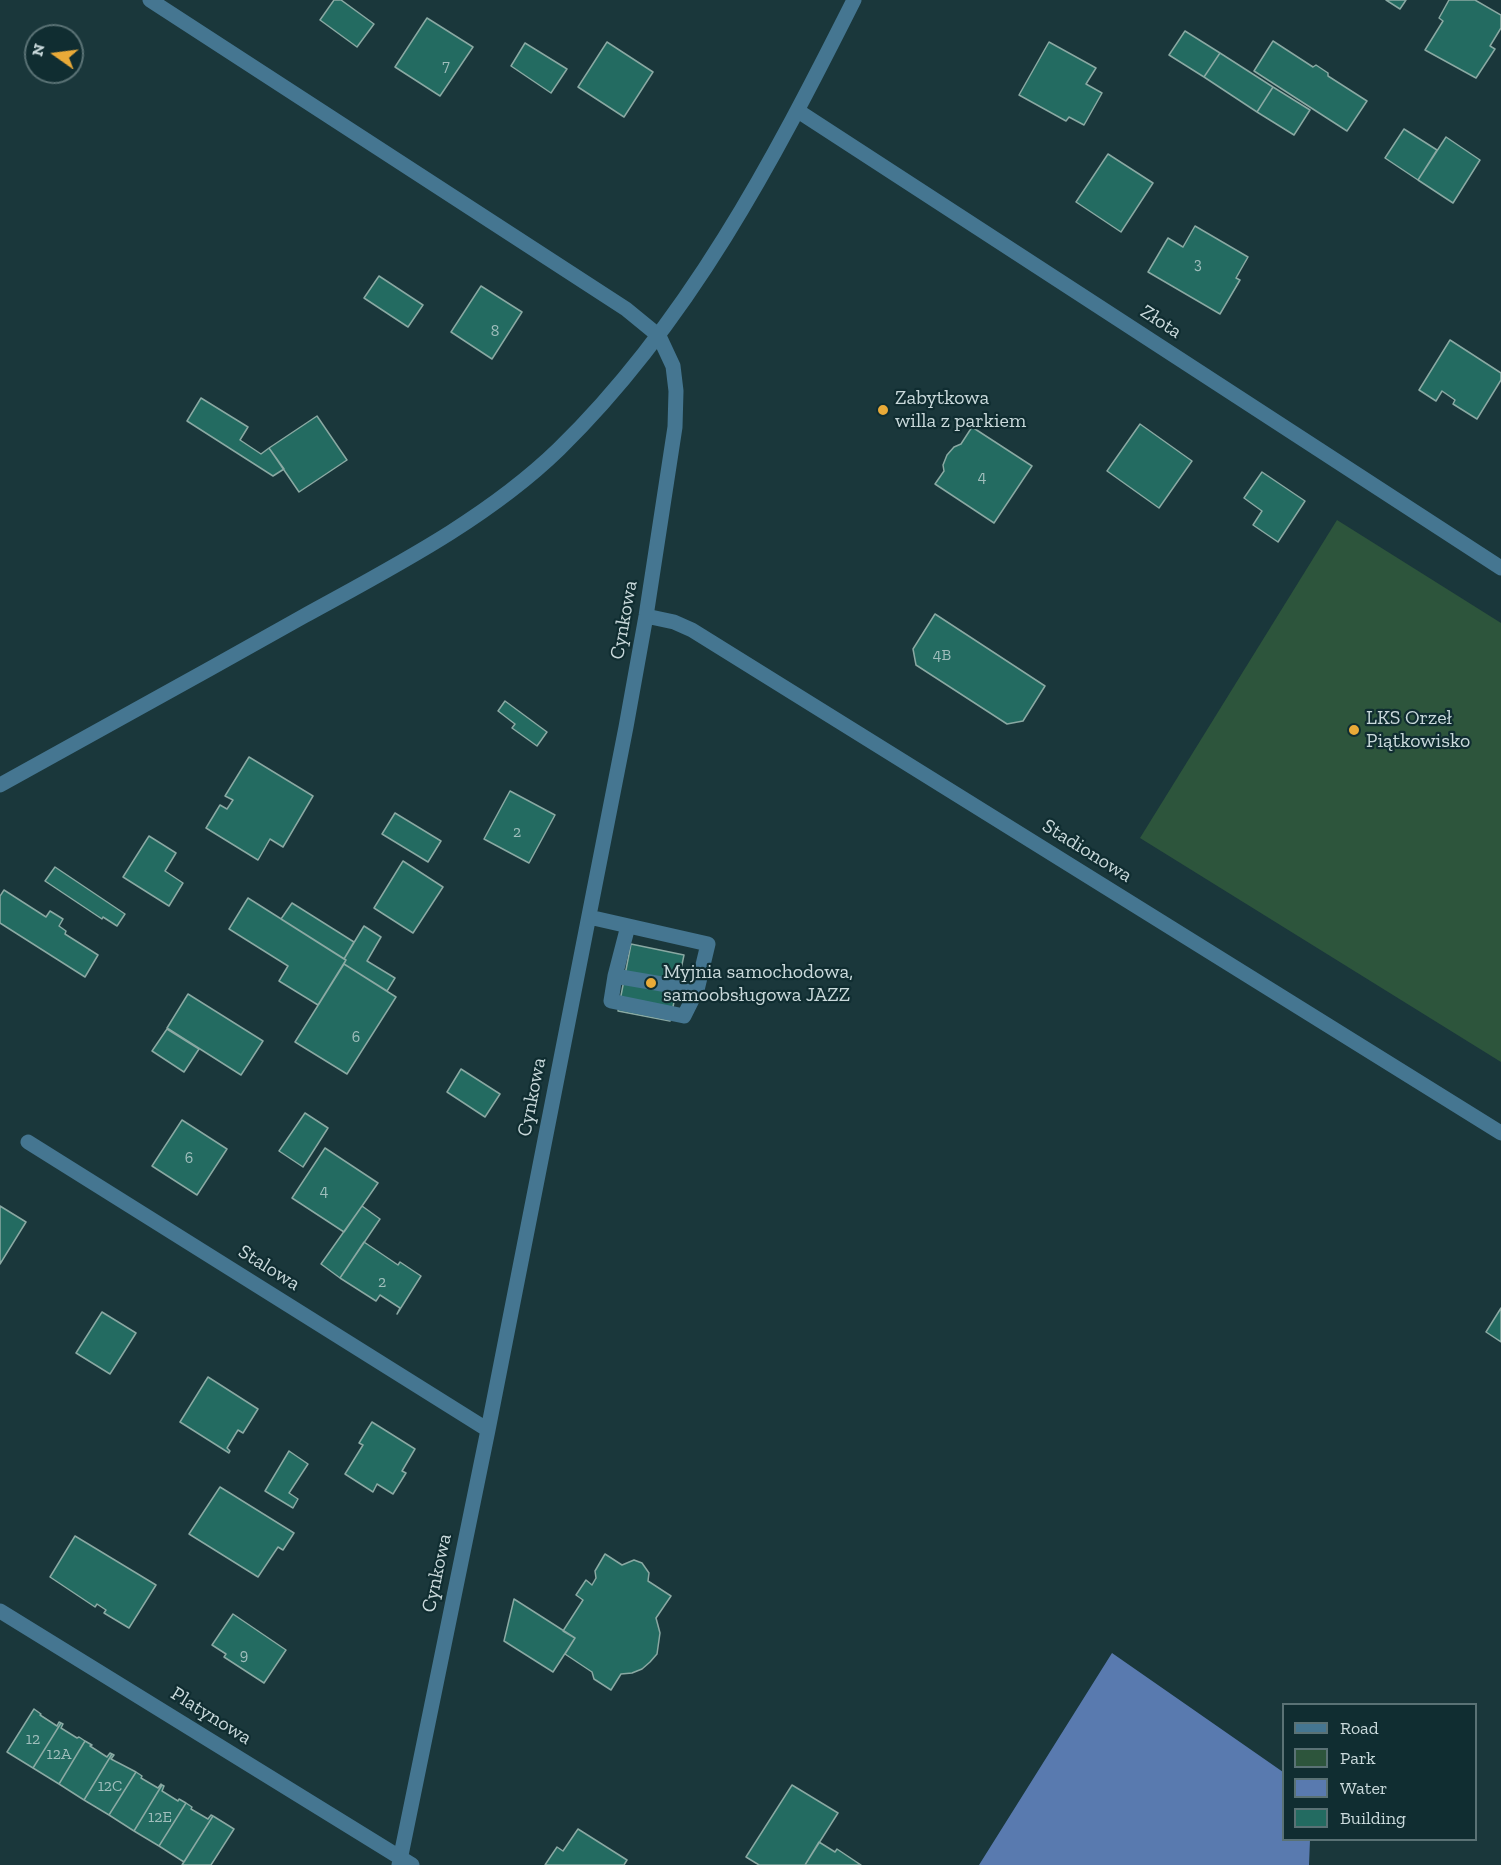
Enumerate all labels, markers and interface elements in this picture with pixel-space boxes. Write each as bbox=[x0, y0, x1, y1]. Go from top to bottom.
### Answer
north arrow bbox=[24, 24, 84, 84]
text: N bbox=[27, 42, 49, 58]
house number: 7 bbox=[442, 56, 450, 76]
house number: 3 bbox=[1194, 254, 1202, 274]
street label: Złota bbox=[1136, 300, 1186, 344]
house number: 8 bbox=[491, 321, 499, 341]
place label: Zabytkowa willa z parkiem bbox=[895, 386, 1026, 433]
marker: Zabytkowa willa z parkiem bbox=[876, 403, 890, 417]
house number: 4 bbox=[978, 467, 986, 487]
street label: Cynkowa bbox=[605, 579, 643, 661]
house number: 4B bbox=[933, 645, 951, 665]
place label: LKS Orzeł Piątkowisko bbox=[1366, 706, 1470, 753]
marker: LKS Orzeł Piątkowisko bbox=[1347, 723, 1361, 737]
street label: Stadionowa bbox=[1038, 814, 1136, 888]
house number: 2 bbox=[513, 822, 521, 842]
place label: Myjnia samochodowa, samoobsługowa JAZZ bbox=[663, 960, 853, 1007]
marker: Myjnia samochodowa, samoobsługowa JAZZ bbox=[644, 976, 658, 990]
house number: 6 bbox=[352, 1027, 360, 1047]
street label: Cynkowa bbox=[513, 1056, 551, 1138]
house number: 6 bbox=[185, 1148, 193, 1168]
house number: 4 bbox=[320, 1181, 328, 1201]
street label: Stalowa bbox=[234, 1240, 304, 1296]
house number: 2 bbox=[378, 1272, 386, 1292]
street label: Cynkowa bbox=[417, 1532, 457, 1614]
house number: 9 bbox=[240, 1645, 248, 1665]
street label: Platynowa bbox=[166, 1682, 256, 1750]
legend bbox=[1282, 1703, 1477, 1841]
text: Road bbox=[1340, 1717, 1379, 1739]
house number: 12 bbox=[26, 1729, 40, 1749]
house number: 12A bbox=[47, 1744, 71, 1764]
text: Park bbox=[1340, 1747, 1376, 1769]
house number: 12C bbox=[98, 1776, 122, 1796]
text: Water bbox=[1340, 1777, 1387, 1799]
house number: 12E bbox=[148, 1807, 172, 1827]
text: Building bbox=[1340, 1807, 1406, 1829]

